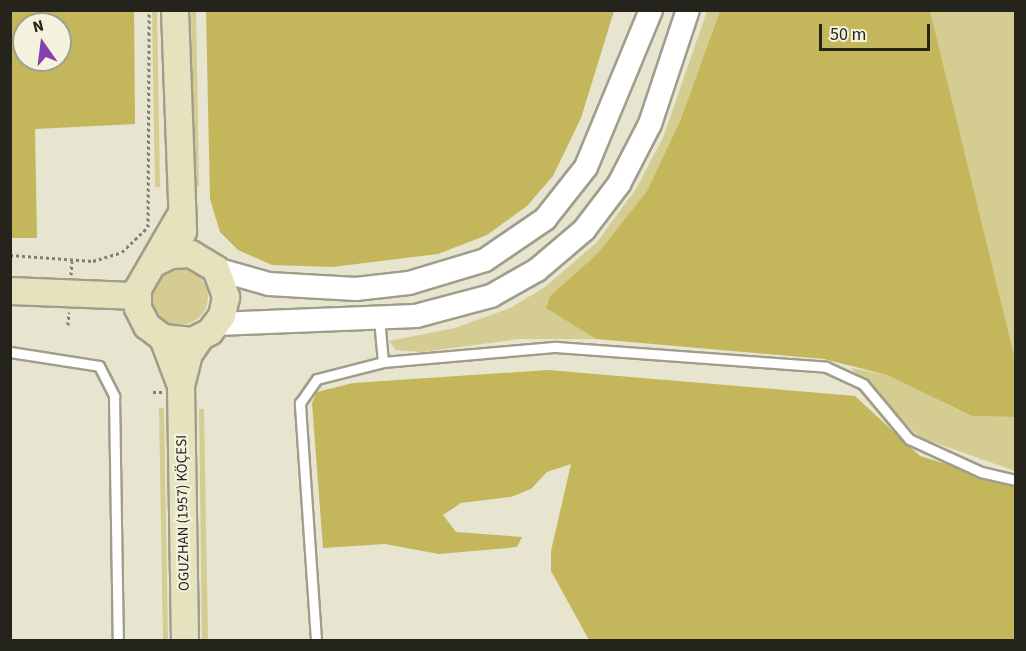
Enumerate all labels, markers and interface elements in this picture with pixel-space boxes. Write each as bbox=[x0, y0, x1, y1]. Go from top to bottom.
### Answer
north arrow bbox=[12, 12, 72, 72]
scale bar bbox=[822, 12, 933, 50]
text: N bbox=[30, 15, 46, 38]
text: 50 m bbox=[830, 22, 866, 47]
street label: OGUZHAN (1957) KÖÇESI bbox=[173, 435, 193, 591]

